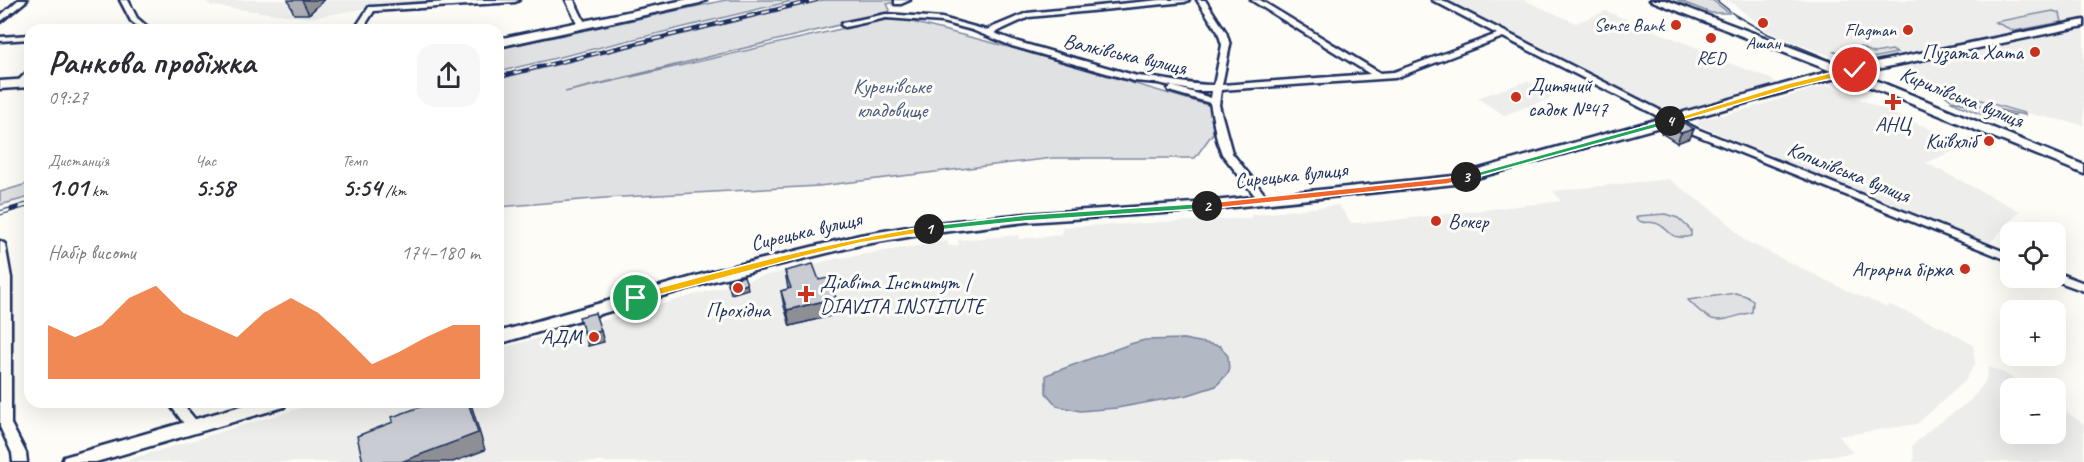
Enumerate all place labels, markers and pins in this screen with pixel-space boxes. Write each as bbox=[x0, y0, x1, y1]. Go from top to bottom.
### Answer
place label: Sense Bank bbox=[1594, 14, 1665, 36]
marker: Ашан bbox=[1756, 16, 1770, 30]
marker: Sense Bank bbox=[1669, 18, 1683, 32]
place label: Flagman bbox=[1845, 19, 1897, 41]
marker: Flagman bbox=[1901, 23, 1915, 37]
marker: RED bbox=[1704, 31, 1718, 45]
place label: Ашан bbox=[1746, 32, 1782, 54]
place label: Пузата Хата bbox=[1922, 39, 2025, 66]
pin bbox=[1829, 44, 1880, 95]
marker: Пузата Хата bbox=[2028, 45, 2042, 59]
place label: RED bbox=[1696, 47, 1727, 69]
place label: Дитячий садок №47 bbox=[1528, 72, 1609, 122]
marker: Дитячий садок №47 bbox=[1509, 90, 1523, 104]
marker: АНЦ bbox=[1886, 95, 1900, 109]
pin: 4 bbox=[1655, 106, 1685, 136]
place label: АНЦ bbox=[1875, 111, 1913, 137]
place label: Київхліб bbox=[1925, 128, 1983, 154]
marker: Київхліб bbox=[1982, 134, 1996, 148]
pin: 3 bbox=[1451, 162, 1481, 192]
pin: 2 bbox=[1192, 191, 1222, 221]
place label: Вокер bbox=[1448, 208, 1490, 234]
pin: 1 bbox=[914, 214, 944, 244]
marker: Вокер bbox=[1429, 214, 1443, 228]
place label: Аграрна біржа bbox=[1852, 256, 1955, 282]
marker: Аграрна біржа bbox=[1958, 262, 1972, 276]
place label: Діавіта Інститут | DIAVITA INSTITUTE bbox=[820, 269, 987, 319]
pin bbox=[610, 272, 661, 323]
marker: Прохідна bbox=[731, 281, 745, 295]
marker: Діавіта Інститут | DIAVITA INSTITUTE bbox=[797, 285, 815, 303]
place label: Прохідна bbox=[706, 297, 772, 323]
place label: АДМ bbox=[541, 324, 584, 350]
marker: АДМ bbox=[587, 330, 601, 344]

